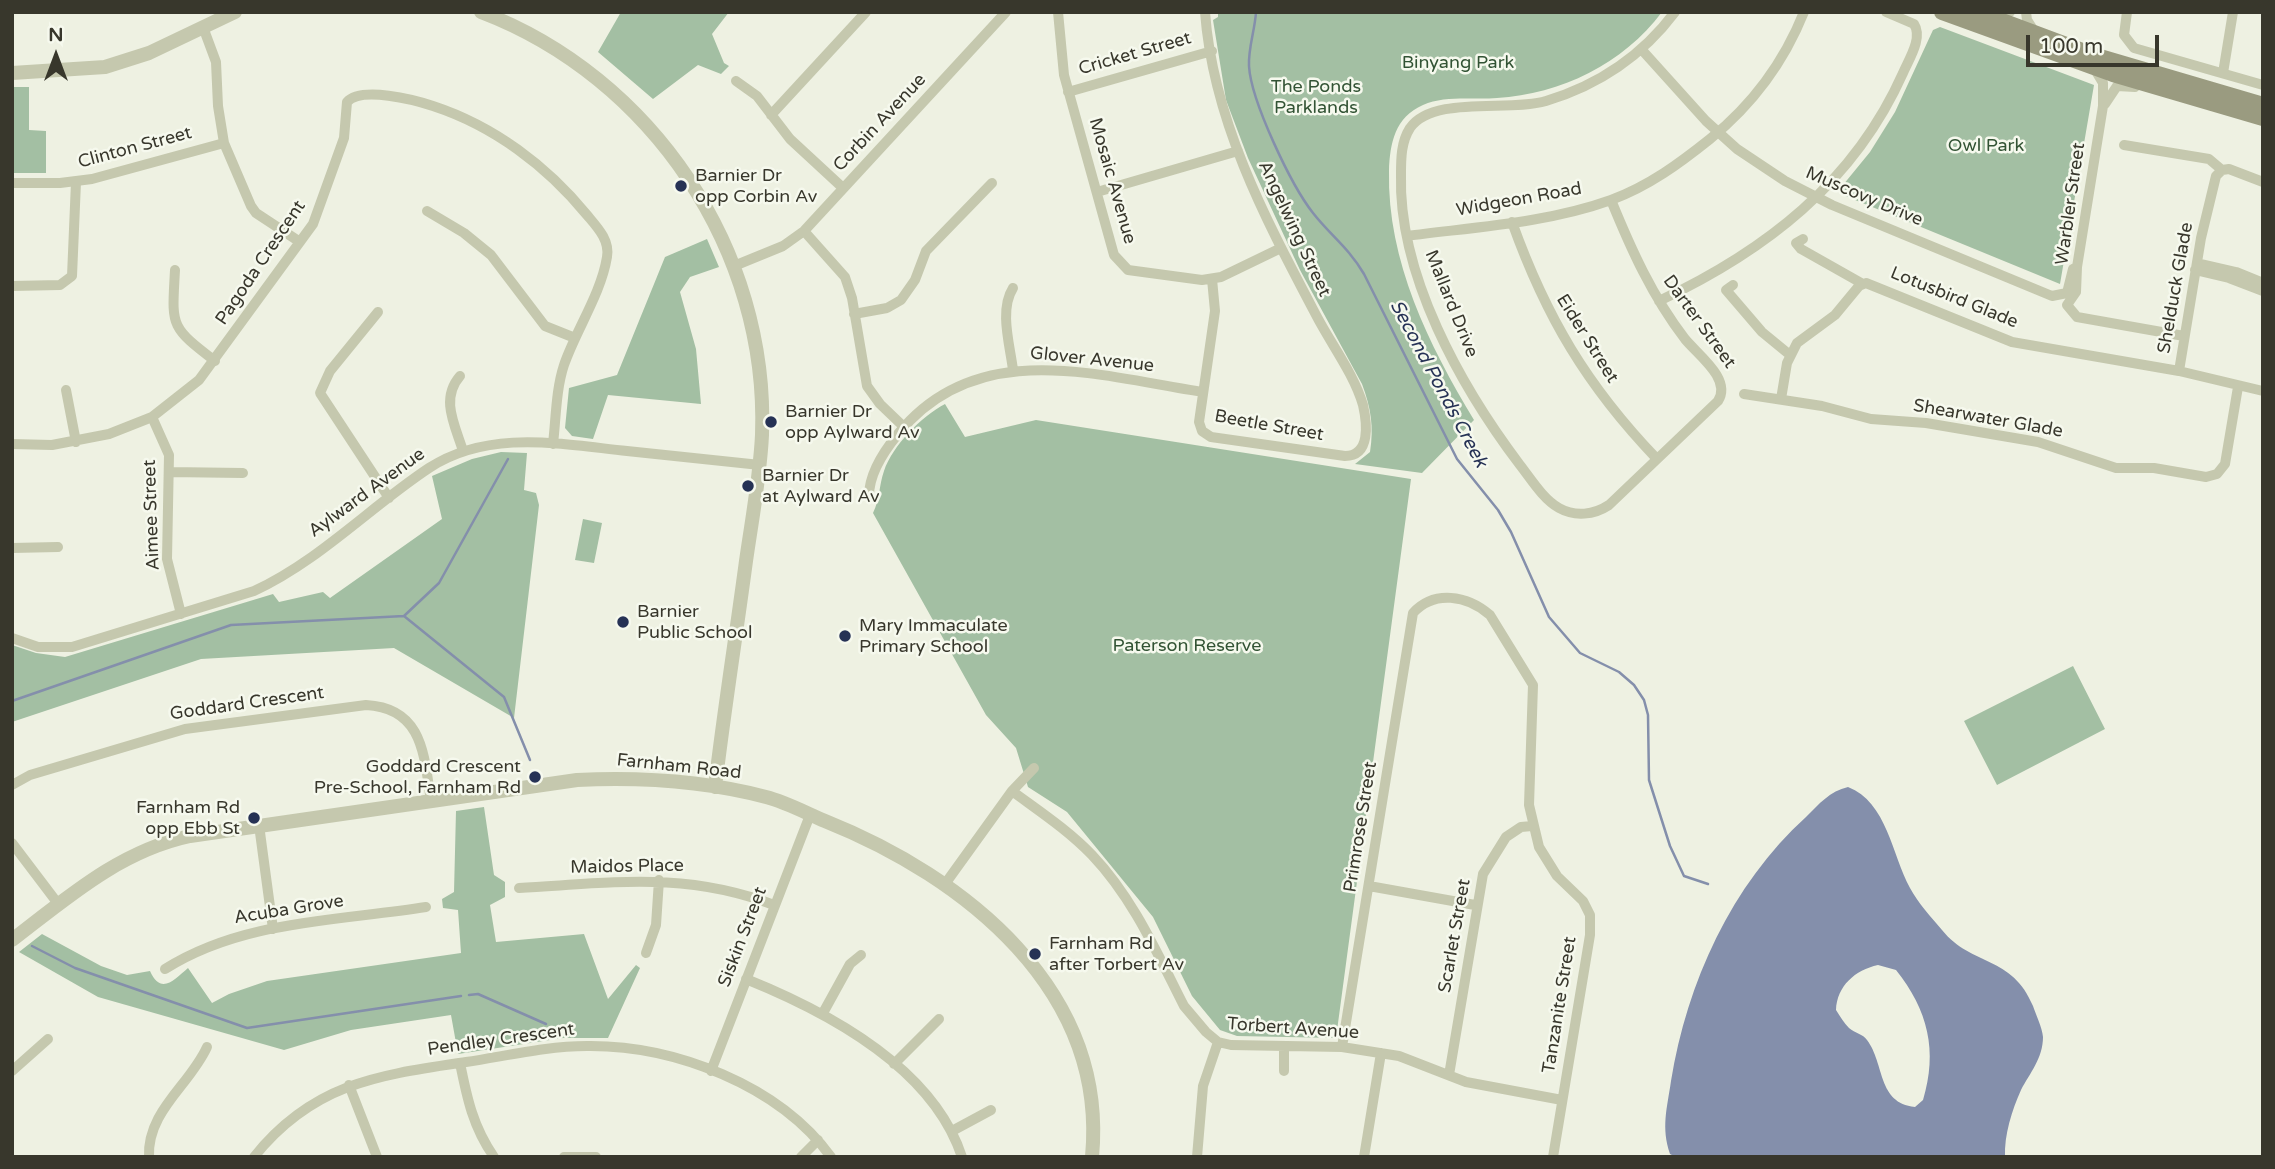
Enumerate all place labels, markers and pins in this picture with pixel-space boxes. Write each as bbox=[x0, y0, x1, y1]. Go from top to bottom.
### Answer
place label: Barnier Dr opp Corbin Av bbox=[695, 165, 817, 208]
marker: Barnier Dr opp Corbin Av bbox=[673, 178, 689, 194]
place label: Barnier Dr opp Aylward Av bbox=[785, 401, 920, 444]
marker: Barnier Dr opp Aylward Av bbox=[763, 414, 779, 430]
place label: Barnier Dr at Aylward Av bbox=[762, 465, 880, 508]
marker: Barnier Dr at Aylward Av bbox=[740, 478, 756, 494]
place label: Barnier Public School bbox=[637, 601, 753, 644]
marker: Barnier Public School bbox=[615, 614, 631, 630]
place label: Mary Immaculate Primary School bbox=[859, 615, 1008, 658]
marker: Mary Immaculate Primary School bbox=[837, 628, 853, 644]
place label: Goddard Crescent Pre-School, Farnham Rd bbox=[314, 756, 521, 798]
marker: Goddard Crescent Pre-School, Farnham Rd bbox=[527, 769, 543, 785]
place label: Farnham Rd opp Ebb St bbox=[136, 797, 240, 840]
marker: Farnham Rd opp Ebb St bbox=[246, 810, 262, 826]
place label: Farnham Rd after Torbert Av bbox=[1049, 933, 1184, 976]
marker: Farnham Rd after Torbert Av bbox=[1027, 946, 1043, 962]

